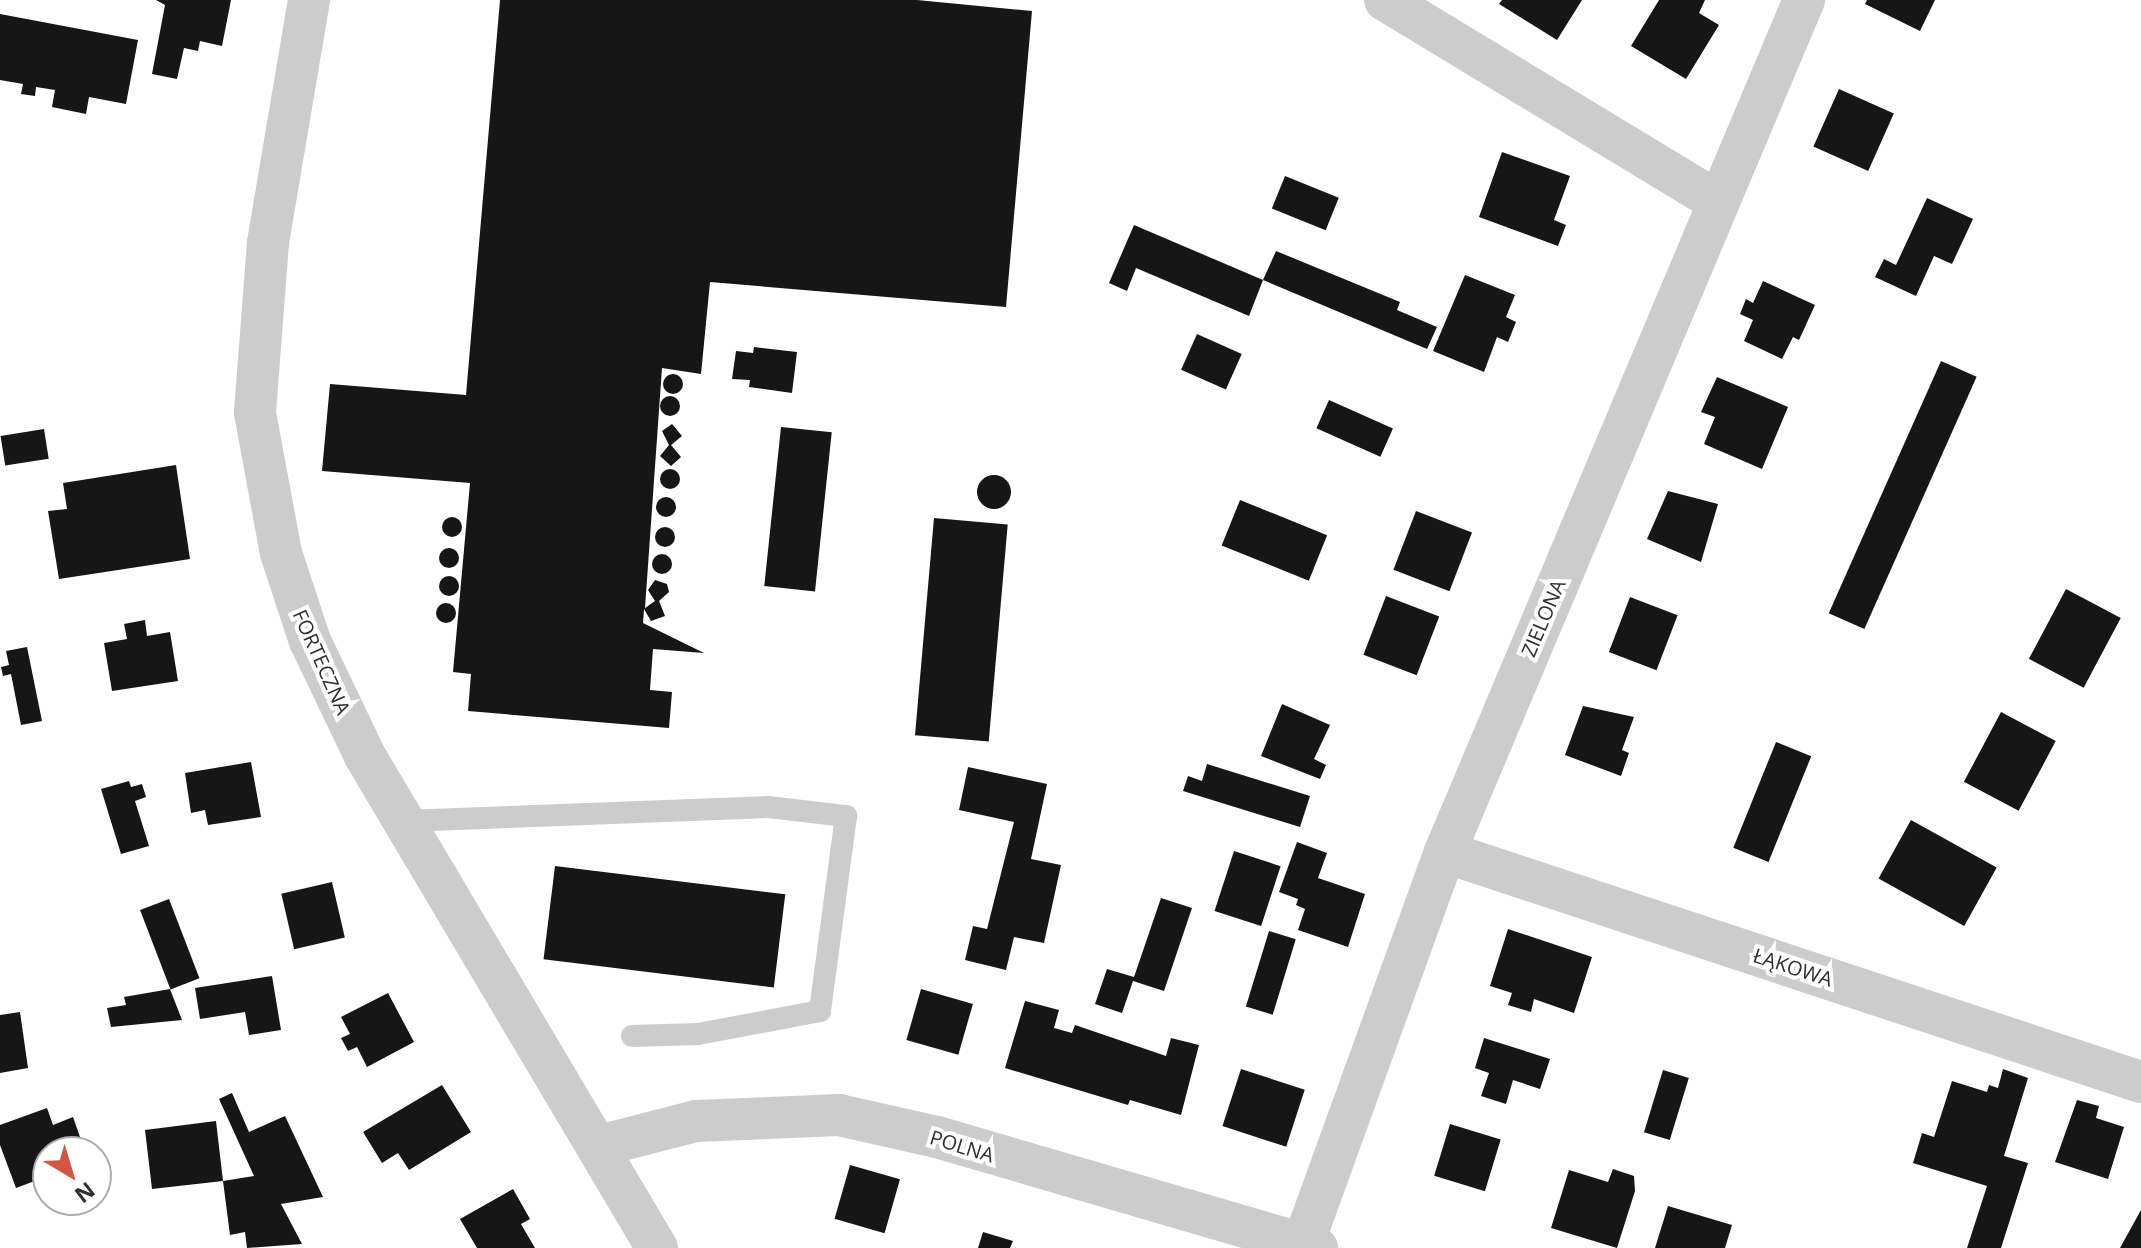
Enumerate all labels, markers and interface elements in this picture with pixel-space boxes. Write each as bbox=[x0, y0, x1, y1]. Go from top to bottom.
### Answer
street label: ZIELONA bbox=[1516, 576, 1570, 660]
street label: FORTECZNA bbox=[288, 606, 356, 718]
street label: ŁĄKOWA bbox=[1750, 943, 1836, 991]
street label: POLNA bbox=[927, 1125, 997, 1167]
north arrow bbox=[32, 1136, 112, 1216]
text: N bbox=[69, 1176, 102, 1211]

